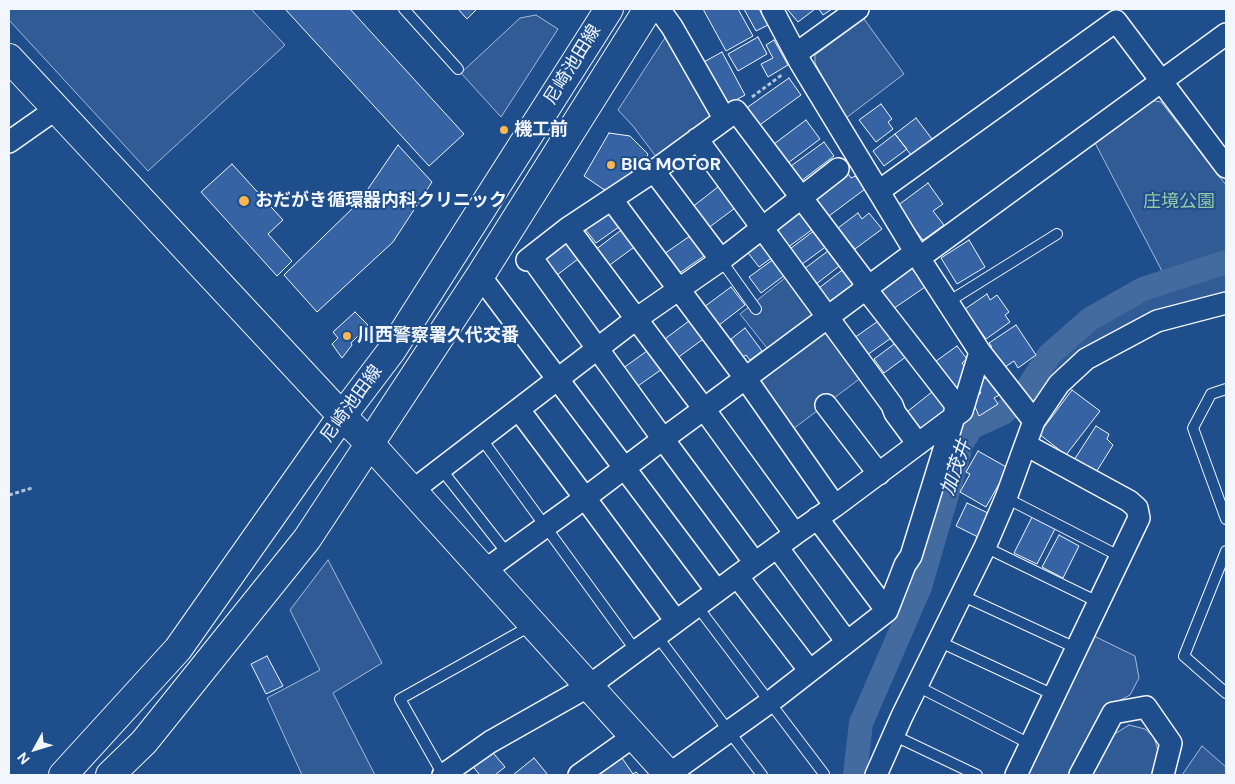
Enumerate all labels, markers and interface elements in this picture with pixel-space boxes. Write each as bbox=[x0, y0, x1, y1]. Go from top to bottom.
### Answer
street label: 尼崎池田線 bbox=[540, 21, 606, 109]
place label: 機工前 bbox=[514, 119, 568, 141]
marker: 機工前 bbox=[498, 124, 510, 136]
place label: BIG MOTOR bbox=[621, 154, 721, 176]
marker: BIG MOTOR bbox=[605, 159, 617, 171]
place label: おだがき循環器内科クリニック bbox=[255, 190, 507, 212]
park label: 庄境公園 bbox=[1143, 191, 1215, 213]
marker: おだがき循環器内科クリニック bbox=[237, 194, 251, 208]
place label: 川西警察署久代交番 bbox=[357, 325, 519, 347]
marker: 川西警察署久代交番 bbox=[341, 330, 353, 342]
street label: 尼崎池田線 bbox=[317, 361, 387, 447]
water label: 加茂井 bbox=[937, 437, 977, 499]
north arrow bbox=[10, 724, 60, 774]
text: N bbox=[13, 749, 34, 768]

